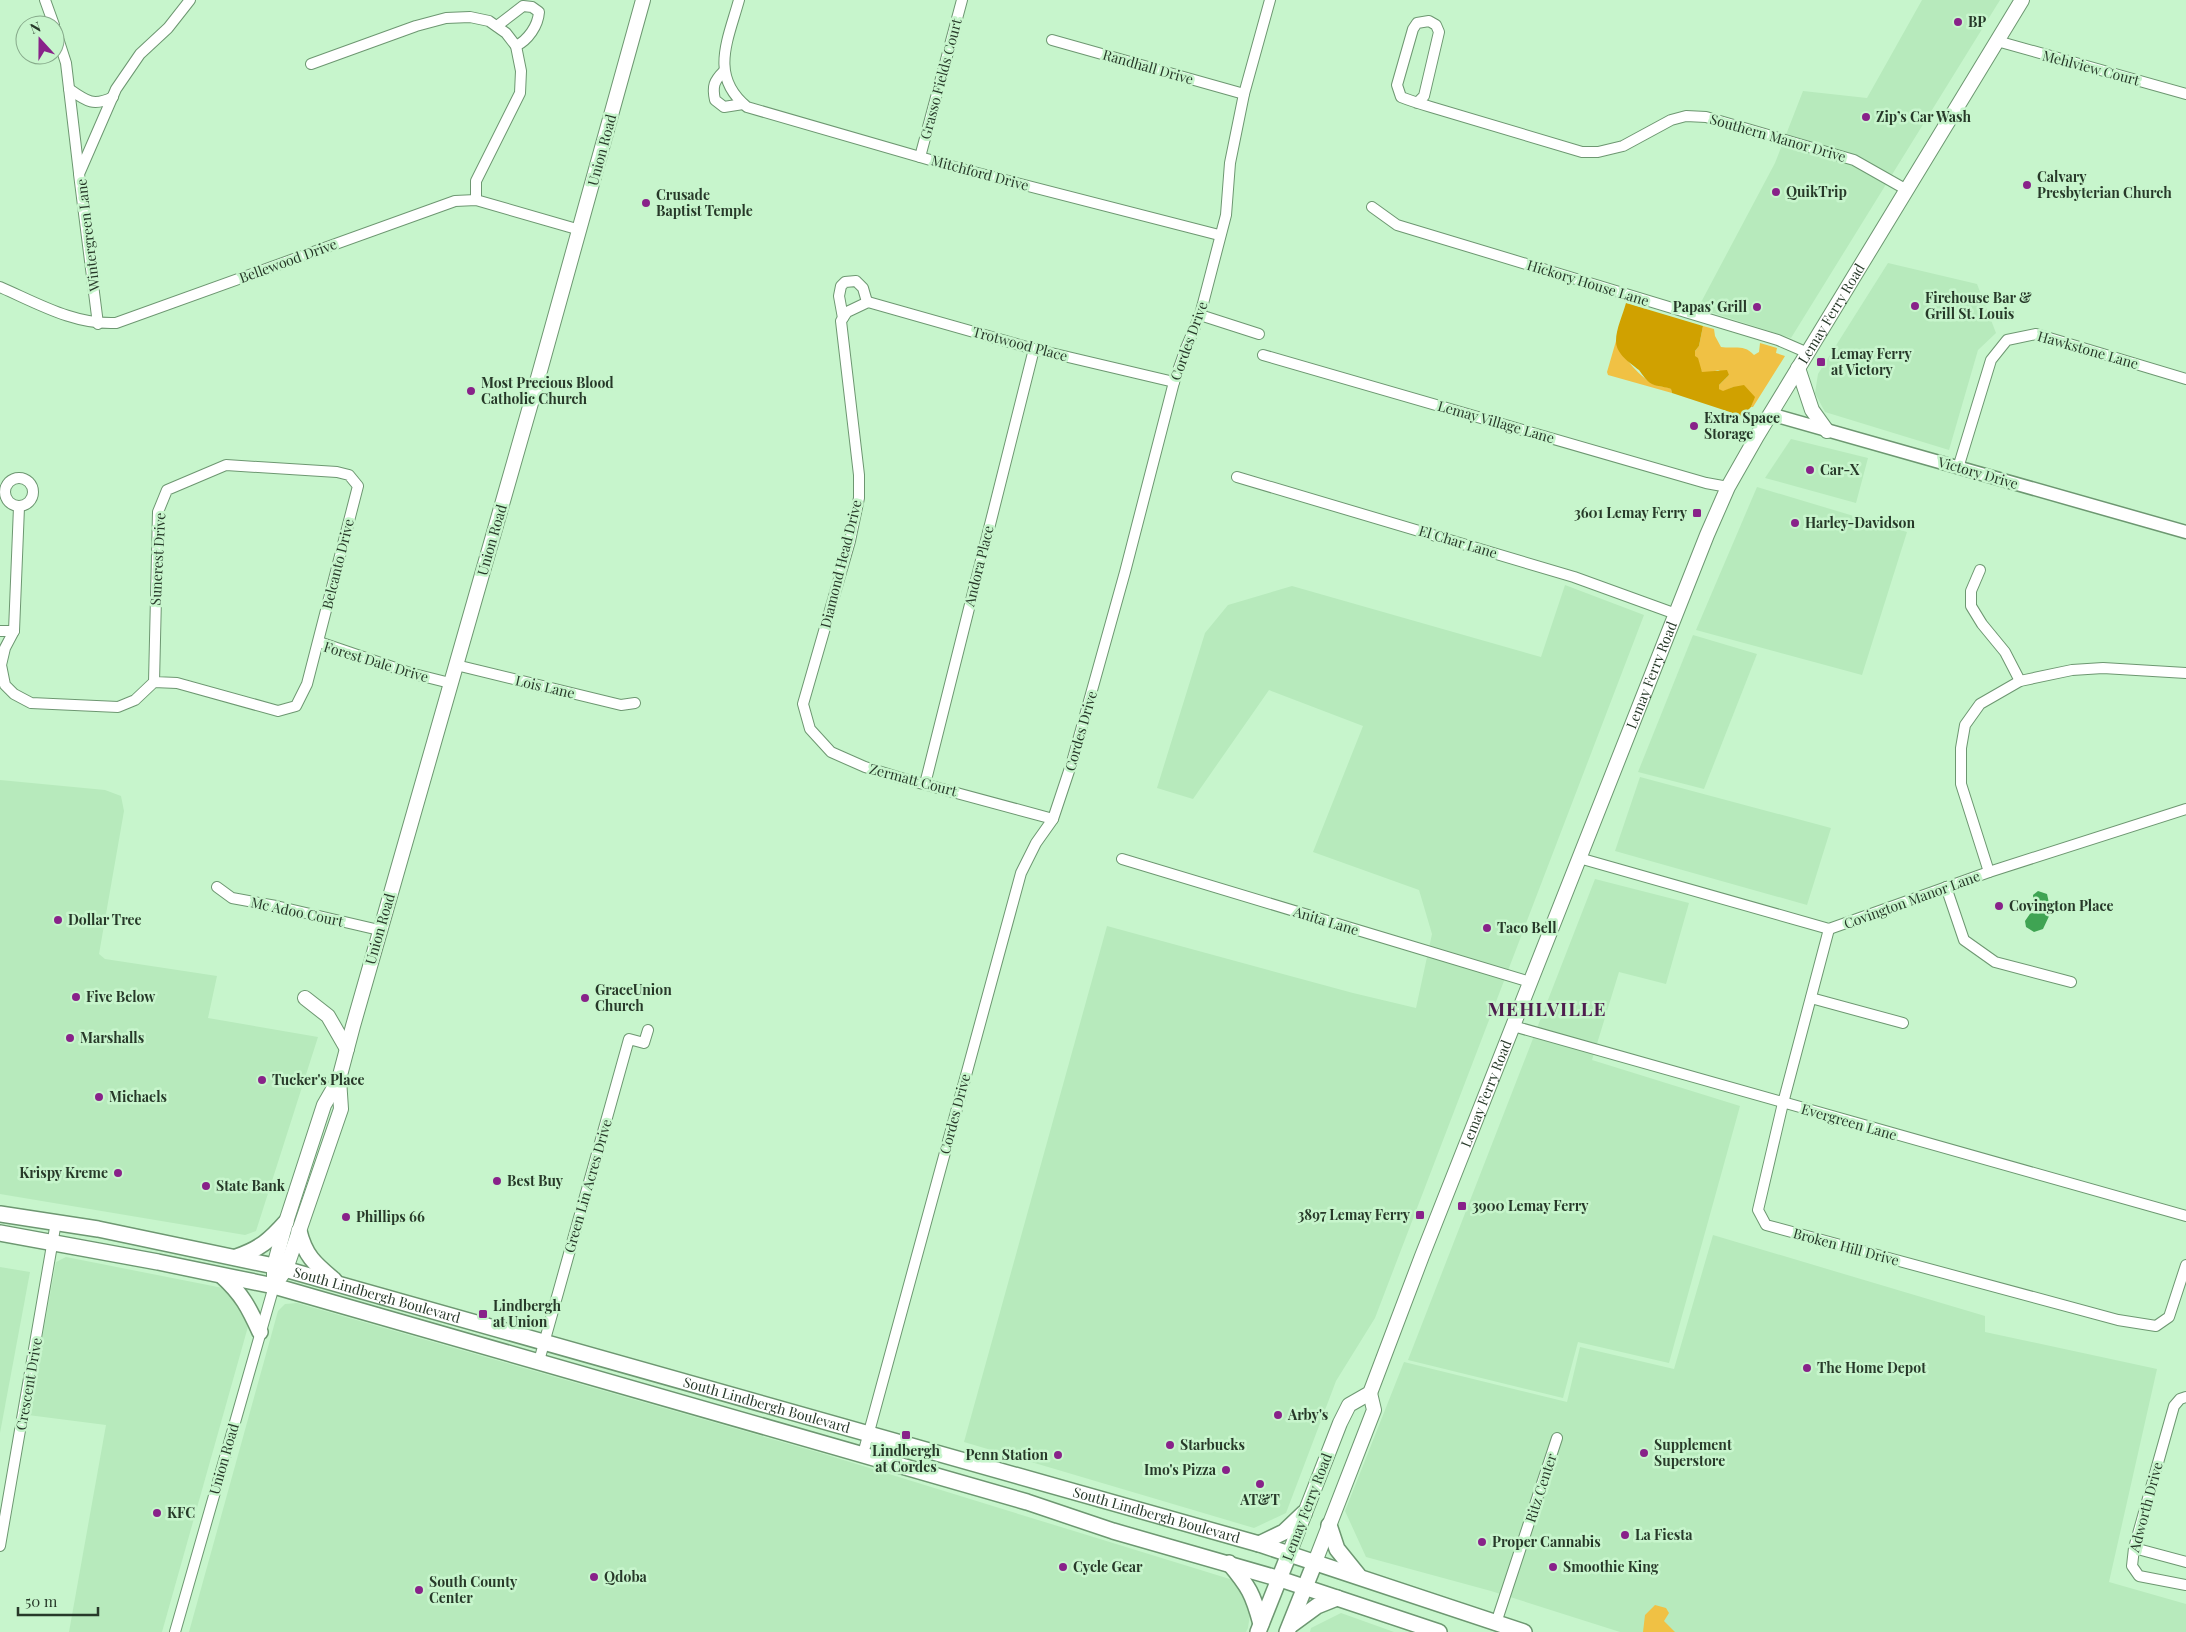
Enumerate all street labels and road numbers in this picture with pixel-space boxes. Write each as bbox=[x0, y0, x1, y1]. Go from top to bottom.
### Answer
street label: Grasso Fields Court bbox=[915, 15, 966, 141]
street label: Randhall Drive bbox=[1101, 45, 1196, 89]
street label: Mehlview Court bbox=[2040, 45, 2143, 90]
street label: Southern Manor Drive bbox=[1708, 109, 1848, 166]
street label: Union Road bbox=[583, 112, 620, 188]
street label: Mitchford Drive bbox=[929, 150, 1031, 195]
street label: Wintergreen Lane bbox=[71, 178, 104, 293]
street label: Bellewood Drive bbox=[236, 234, 339, 287]
street label: Hickory House Lane bbox=[1525, 255, 1651, 310]
street label: Lemay Ferry Road bbox=[1793, 260, 1869, 367]
street label: Cordes Drive bbox=[1165, 299, 1212, 383]
street label: Trotwood Place bbox=[970, 322, 1070, 365]
street label: Hawkstone Lane bbox=[2036, 326, 2141, 373]
street label: Lemay Village Lane bbox=[1436, 396, 1557, 447]
street label: Victory Drive bbox=[1935, 452, 2020, 493]
street label: Diamond Head Drive bbox=[815, 498, 866, 630]
street label: Union Road bbox=[472, 502, 511, 578]
street label: Sunerest Drive bbox=[146, 512, 169, 606]
street label: Belcanto Drive bbox=[317, 517, 358, 611]
street label: El Char Lane bbox=[1417, 521, 1500, 562]
street label: Andora Place bbox=[959, 524, 998, 609]
street label: Lemay Ferry Road bbox=[1621, 618, 1681, 732]
street label: Forest Dale Drive bbox=[321, 637, 431, 686]
street label: Lois Lane bbox=[514, 670, 577, 703]
street label: Cordes Drive bbox=[1060, 689, 1101, 773]
street label: Zermatt Court bbox=[867, 759, 960, 801]
street label: Covington Manor Lane bbox=[1841, 866, 1982, 933]
street label: Union Road bbox=[360, 891, 399, 967]
street label: Mc Adoo Court bbox=[249, 892, 346, 931]
street label: Anita Lane bbox=[1290, 901, 1361, 939]
street label: Lemay Ferry Road bbox=[1456, 1037, 1516, 1150]
street label: Cordes Drive bbox=[935, 1072, 974, 1156]
street label: Evergreen Lane bbox=[1799, 1099, 1899, 1144]
street label: Green Lin Acres Drive bbox=[559, 1117, 616, 1255]
street label: Broken Hill Drive bbox=[1791, 1223, 1901, 1270]
street label: South Lindbergh Boulevard bbox=[291, 1262, 463, 1327]
street label: Crescent Drive bbox=[11, 1336, 46, 1432]
street label: South Lindbergh Boulevard bbox=[681, 1372, 853, 1437]
street label: Union Road bbox=[204, 1421, 243, 1497]
street label: Lemay Ferry Road bbox=[1277, 1450, 1336, 1563]
street label: Ritz Center bbox=[1520, 1450, 1561, 1525]
street label: Adworth Drive bbox=[2124, 1460, 2167, 1555]
street label: South Lindbergh Boulevard bbox=[1071, 1482, 1242, 1547]

